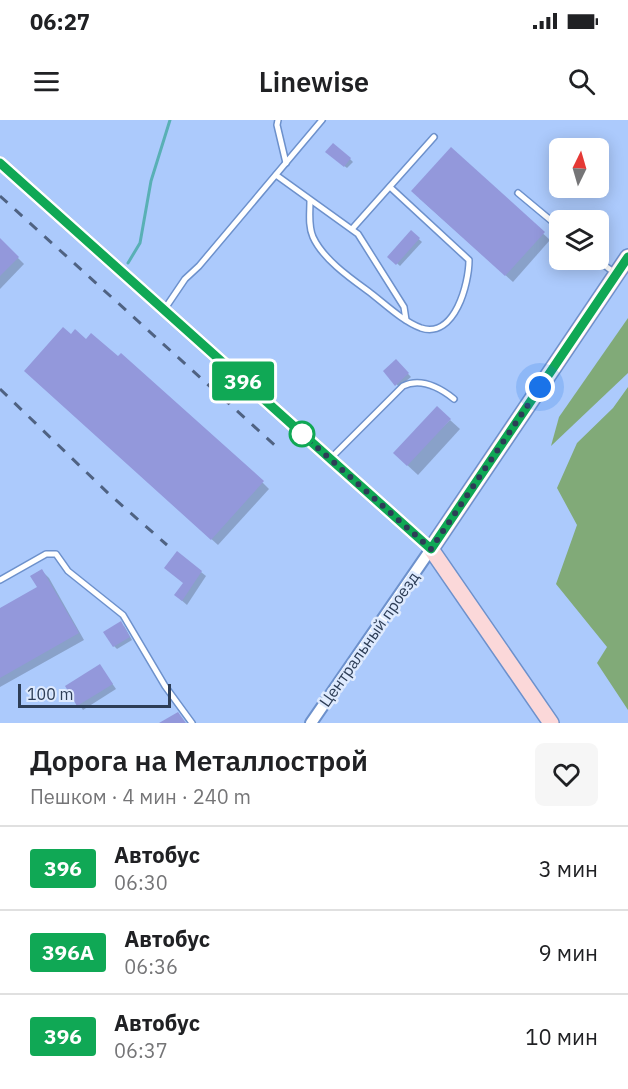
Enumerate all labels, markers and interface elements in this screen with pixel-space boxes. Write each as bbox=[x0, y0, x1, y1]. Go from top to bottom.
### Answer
text: 06:27 bbox=[30, 7, 90, 36]
text: Linewise bbox=[259, 64, 369, 99]
icon: menu bbox=[30, 65, 63, 98]
icon: search bbox=[565, 65, 598, 98]
north arrow bbox=[549, 138, 609, 198]
map controls bbox=[549, 138, 609, 270]
button: layers bbox=[549, 210, 609, 270]
line badge: 396 bbox=[208, 362, 278, 400]
text: 396 bbox=[224, 367, 262, 395]
your location bbox=[525, 372, 555, 402]
unlabelled marker bbox=[289, 421, 315, 447]
street label: Центральный проезд bbox=[315, 567, 424, 711]
scale bar bbox=[18, 681, 171, 708]
text: 100 m bbox=[27, 684, 74, 704]
text: Дорога на Металлострой bbox=[30, 742, 368, 779]
button: heart bbox=[535, 743, 598, 806]
text: Пешком · 4 мин · 240 m bbox=[30, 783, 251, 810]
text: Автобус bbox=[114, 840, 200, 869]
text: 396 bbox=[44, 854, 82, 882]
text: 3 мин bbox=[538, 854, 598, 883]
text: 06:30 bbox=[114, 869, 168, 896]
text: Автобус bbox=[124, 924, 210, 953]
text: 396А bbox=[42, 938, 94, 966]
text: 9 мин bbox=[538, 938, 598, 967]
text: 06:36 bbox=[124, 953, 178, 980]
text: Автобус bbox=[114, 1008, 200, 1037]
text: 396 bbox=[44, 1022, 82, 1050]
text: 10 мин bbox=[525, 1022, 598, 1051]
text: 06:37 bbox=[114, 1037, 168, 1064]

